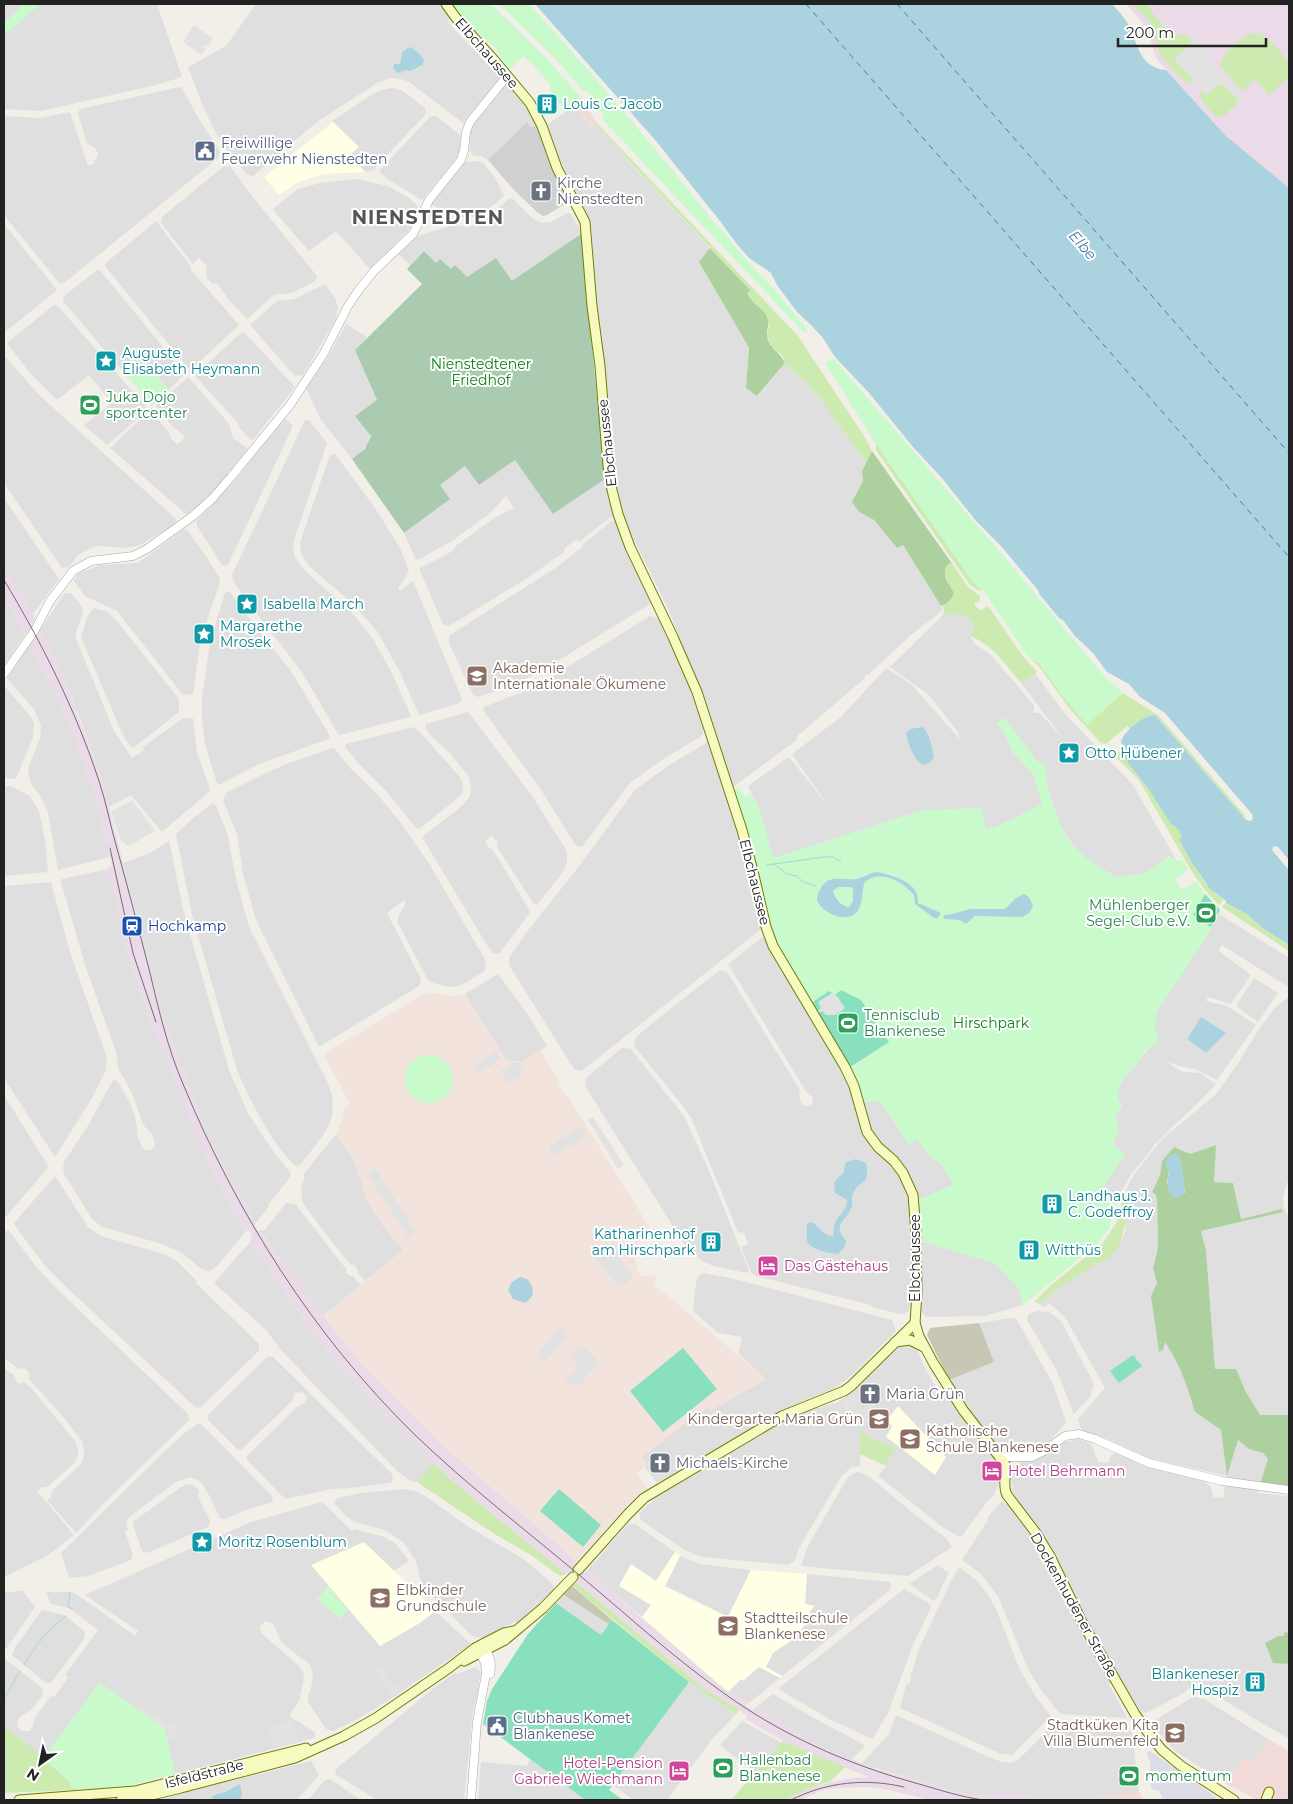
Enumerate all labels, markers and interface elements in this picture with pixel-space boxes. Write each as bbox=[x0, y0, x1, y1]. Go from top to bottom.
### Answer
street label: Elbchaussee bbox=[451, 14, 523, 92]
scale bar bbox=[1118, 15, 1266, 47]
text: 200 m bbox=[1126, 23, 1174, 42]
building icon: Louis C. Jacob bbox=[535, 92, 559, 116]
place label: Louis C. Jacob bbox=[563, 95, 662, 113]
place label: Freiwillige Feuerwehr Nienstedten bbox=[221, 134, 388, 168]
public building icon: Freiwillige Feuerwehr Nienstedten bbox=[193, 139, 217, 163]
place label: Kirche Nienstedten bbox=[557, 174, 644, 208]
church icon: Kirche Nienstedten bbox=[529, 179, 553, 203]
district label: NIENSTEDTEN bbox=[352, 206, 504, 229]
water label: Elbe bbox=[1065, 226, 1101, 264]
place label: Auguste Elisabeth Heymann bbox=[122, 344, 260, 378]
place icon: Auguste Elisabeth Heymann bbox=[94, 349, 118, 373]
park label: Nienstedtener Friedhof bbox=[431, 355, 532, 389]
place label: Juka Dojo sportcenter bbox=[105, 388, 188, 422]
sports icon: Juka Dojo sportcenter bbox=[78, 393, 102, 417]
street label: Elbchaussee bbox=[593, 398, 621, 488]
place icon: Isabella March bbox=[235, 592, 259, 616]
place label: Isabella March bbox=[263, 595, 364, 613]
place label: Margarethe Mrosek bbox=[220, 617, 302, 651]
place icon: Margarethe Mrosek bbox=[192, 622, 216, 646]
place label: Akademie Internationale Ökumene bbox=[493, 659, 666, 693]
school or university icon: Akademie Internationale Ökumene bbox=[465, 664, 489, 688]
place icon: Otto Hübener bbox=[1057, 741, 1081, 765]
place label: Otto Hübener bbox=[1085, 744, 1183, 762]
street label: Elbchaussee bbox=[736, 837, 774, 927]
place label: Mühlenberger Segel-Club e.V. bbox=[1086, 896, 1190, 930]
sports icon: Mühlenberger Segel-Club e.V. bbox=[1194, 901, 1218, 925]
station icon: Hochkamp bbox=[120, 914, 144, 938]
place label: Hochkamp bbox=[148, 917, 226, 935]
place label: Tennisclub Blankenese bbox=[864, 1006, 946, 1040]
sports icon: Tennisclub Blankenese bbox=[836, 1011, 860, 1035]
park label: Hirschpark bbox=[953, 1014, 1030, 1032]
place label: Landhaus J. C. Godeffroy bbox=[1068, 1187, 1154, 1221]
building icon: Landhaus J. C. Godeffroy bbox=[1040, 1192, 1064, 1216]
street label: Elbchaussee bbox=[906, 1214, 924, 1302]
place label: Katharinenhof am Hirschpark bbox=[592, 1225, 696, 1259]
building icon: Katharinenhof am Hirschpark bbox=[699, 1230, 723, 1254]
building icon: Witthüs bbox=[1017, 1238, 1041, 1262]
place label: Witthüs bbox=[1045, 1241, 1101, 1259]
hotel icon: Das Gästehaus bbox=[756, 1254, 780, 1278]
place label: Das Gästehaus bbox=[784, 1257, 888, 1275]
church icon: Maria Grün bbox=[858, 1382, 882, 1406]
place label: Maria Grün bbox=[886, 1385, 964, 1403]
school or university icon: Kindergarten Maria Grün bbox=[867, 1407, 891, 1431]
place label: Kindergarten Maria Grün bbox=[688, 1410, 863, 1428]
place label: Katholische Schule Blankenese bbox=[926, 1422, 1059, 1456]
school or university icon: Katholische Schule Blankenese bbox=[898, 1427, 922, 1451]
church icon: Michaels-Kirche bbox=[648, 1451, 672, 1475]
place label: Michaels-Kirche bbox=[676, 1454, 788, 1472]
hotel icon: Hotel Behrmann bbox=[980, 1459, 1004, 1483]
place label: Hotel Behrmann bbox=[1008, 1462, 1126, 1480]
street label: Dockenhudener Straße bbox=[1026, 1529, 1122, 1681]
place icon: Moritz Rosenblum bbox=[190, 1530, 214, 1554]
place label: Moritz Rosenblum bbox=[218, 1533, 347, 1551]
place label: Elbkinder Grundschule bbox=[396, 1581, 487, 1615]
school or university icon: Elbkinder Grundschule bbox=[368, 1586, 392, 1610]
place label: Stadtteilschule Blankenese bbox=[744, 1609, 848, 1643]
school or university icon: Stadtteilschule Blankenese bbox=[716, 1614, 740, 1638]
place label: Blankeneser Hospiz bbox=[1152, 1665, 1239, 1699]
building icon: Blankeneser Hospiz bbox=[1243, 1670, 1267, 1694]
place label: Clubhaus Komet Blankenese bbox=[513, 1709, 631, 1743]
public building icon: Clubhaus Komet Blankenese bbox=[485, 1714, 509, 1738]
place label: Stadtküken Kita Villa Blumenfeld bbox=[1043, 1716, 1159, 1750]
school or university icon: Stadtküken Kita Villa Blumenfeld bbox=[1163, 1721, 1187, 1745]
north arrow bbox=[15, 1739, 65, 1789]
place label: Hallenbad Blankenese bbox=[739, 1751, 821, 1785]
place label: Hotel-Pension Gabriele Wiechmann bbox=[514, 1754, 663, 1788]
street label: Isfeldstraße bbox=[163, 1755, 245, 1793]
sports icon: Hallenbad Blankenese bbox=[711, 1756, 735, 1780]
hotel icon: Hotel-Pension Gabriele Wiechmann bbox=[667, 1759, 691, 1783]
text: N bbox=[23, 1764, 43, 1786]
sports icon: momentum bbox=[1117, 1764, 1141, 1788]
place label: momentum bbox=[1145, 1767, 1231, 1785]

